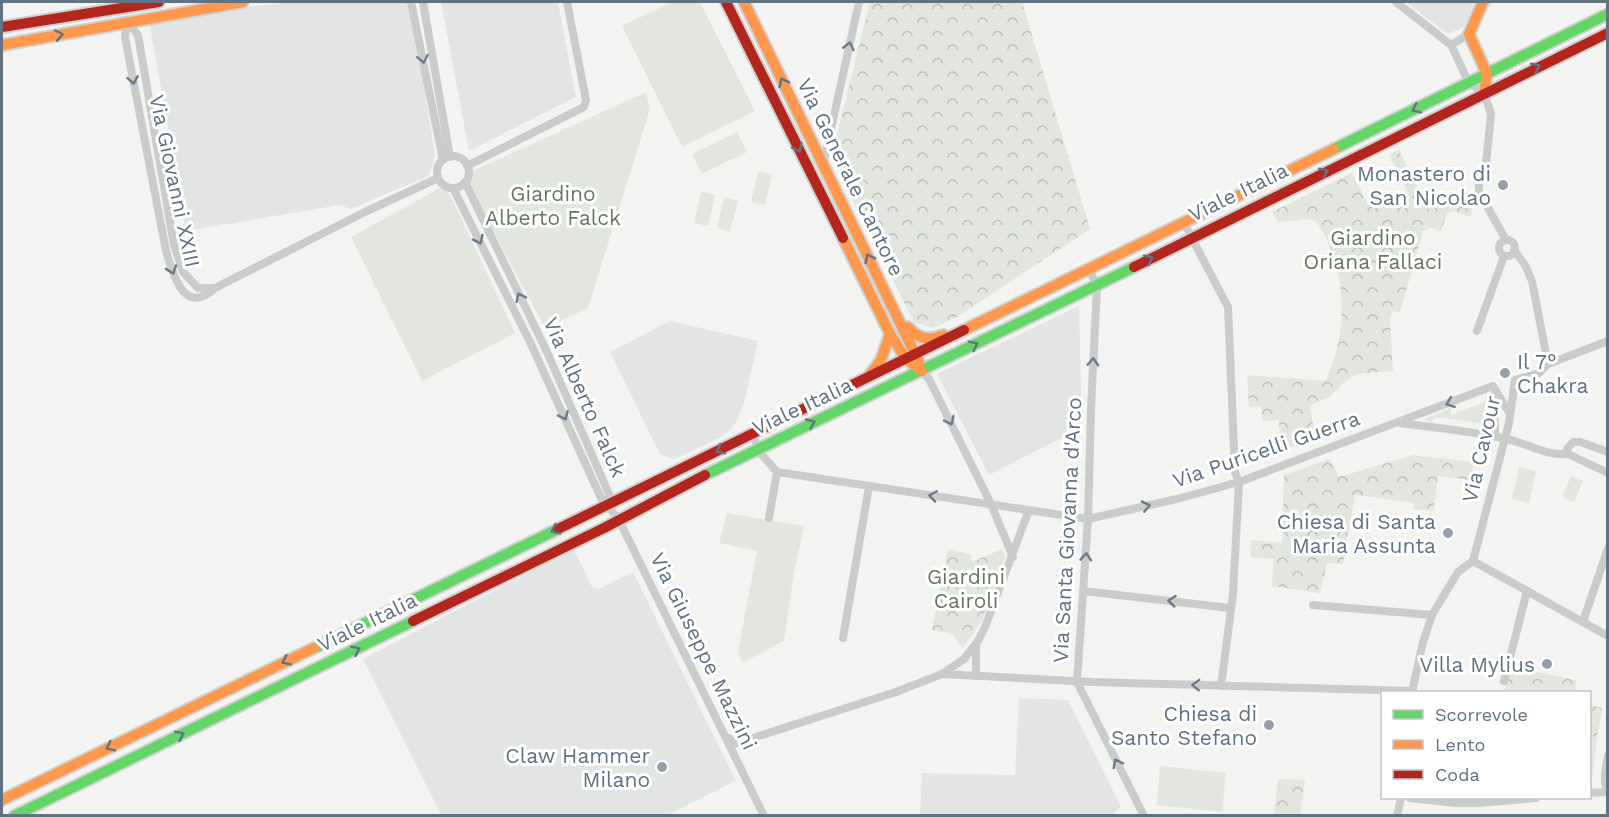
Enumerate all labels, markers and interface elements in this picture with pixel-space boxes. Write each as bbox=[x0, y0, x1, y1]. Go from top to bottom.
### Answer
one-way arrow bbox=[54, 29, 64, 41]
one-way arrow bbox=[842, 42, 855, 52]
one-way arrow bbox=[416, 54, 429, 64]
one-way arrow bbox=[1530, 63, 1541, 75]
one-way arrow bbox=[126, 74, 139, 84]
street label: Via Generale Cantore bbox=[792, 74, 910, 280]
one-way arrow bbox=[779, 78, 791, 89]
street label: Via Giovanni XXIII bbox=[144, 92, 206, 270]
one-way arrow bbox=[1412, 102, 1423, 113]
one-way arrow bbox=[791, 142, 803, 153]
street label: Viale Italia bbox=[1184, 157, 1292, 227]
place label: Monastero di San Nicolao bbox=[1357, 161, 1491, 210]
one-way arrow bbox=[1317, 167, 1328, 179]
marker: Monastero di San Nicolao bbox=[1496, 178, 1510, 192]
park label: Giardino Alberto Falck bbox=[485, 181, 621, 230]
park label: Giardino Oriana Fallaci bbox=[1304, 225, 1442, 274]
one-way arrow bbox=[472, 234, 484, 245]
one-way arrow bbox=[864, 253, 876, 264]
one-way arrow bbox=[1143, 255, 1154, 266]
one-way arrow bbox=[165, 265, 178, 275]
one-way arrow bbox=[516, 292, 528, 303]
street label: Via Alberto Falck bbox=[538, 313, 632, 481]
one-way arrow bbox=[968, 341, 979, 353]
place label: Il 7° Chakra bbox=[1517, 349, 1588, 398]
one-way arrow bbox=[1087, 358, 1100, 367]
marker: Il 7° Chakra bbox=[1498, 366, 1512, 380]
street label: Viale Italia bbox=[748, 372, 856, 440]
street label: Via Cavour bbox=[1457, 393, 1506, 505]
one-way arrow bbox=[1445, 396, 1456, 408]
street label: Via Santa Giovanna d'Arco bbox=[1048, 397, 1086, 663]
street label: Via Puricelli Guerra bbox=[1169, 405, 1363, 493]
one-way arrow bbox=[556, 410, 568, 421]
one-way arrow bbox=[943, 415, 955, 426]
one-way arrow bbox=[805, 419, 816, 431]
one-way arrow bbox=[715, 442, 726, 454]
one-way arrow bbox=[929, 490, 938, 502]
one-way arrow bbox=[1140, 500, 1150, 513]
place label: Chiesa di Santa Maria Assunta bbox=[1277, 509, 1436, 558]
one-way arrow bbox=[551, 522, 562, 534]
marker: Chiesa di Santa Maria Assunta bbox=[1441, 526, 1455, 540]
street label: Via Giuseppe Mazzini bbox=[645, 548, 763, 754]
one-way arrow bbox=[1079, 553, 1092, 562]
park label: Giardini Cairoli bbox=[927, 564, 1005, 613]
street label: Viale Italia bbox=[313, 587, 421, 657]
one-way arrow bbox=[1167, 595, 1176, 608]
one-way arrow bbox=[349, 645, 360, 657]
place label: Villa Mylius bbox=[1420, 652, 1535, 677]
one-way arrow bbox=[281, 654, 292, 666]
marker: Villa Mylius bbox=[1540, 657, 1554, 671]
one-way arrow bbox=[1192, 679, 1201, 691]
legend bbox=[1381, 691, 1591, 799]
place label: Chiesa di Santo Stefano bbox=[1111, 701, 1257, 750]
text: Scorrevole bbox=[1435, 704, 1528, 725]
marker: Chiesa di Santo Stefano bbox=[1262, 718, 1276, 732]
one-way arrow bbox=[174, 730, 185, 742]
text: Lento bbox=[1435, 734, 1485, 755]
one-way arrow bbox=[106, 739, 117, 751]
place label: Claw Hammer Milano bbox=[505, 743, 650, 792]
one-way arrow bbox=[1113, 759, 1125, 770]
marker: Claw Hammer Milano bbox=[655, 760, 669, 774]
text: Coda bbox=[1435, 764, 1480, 785]

